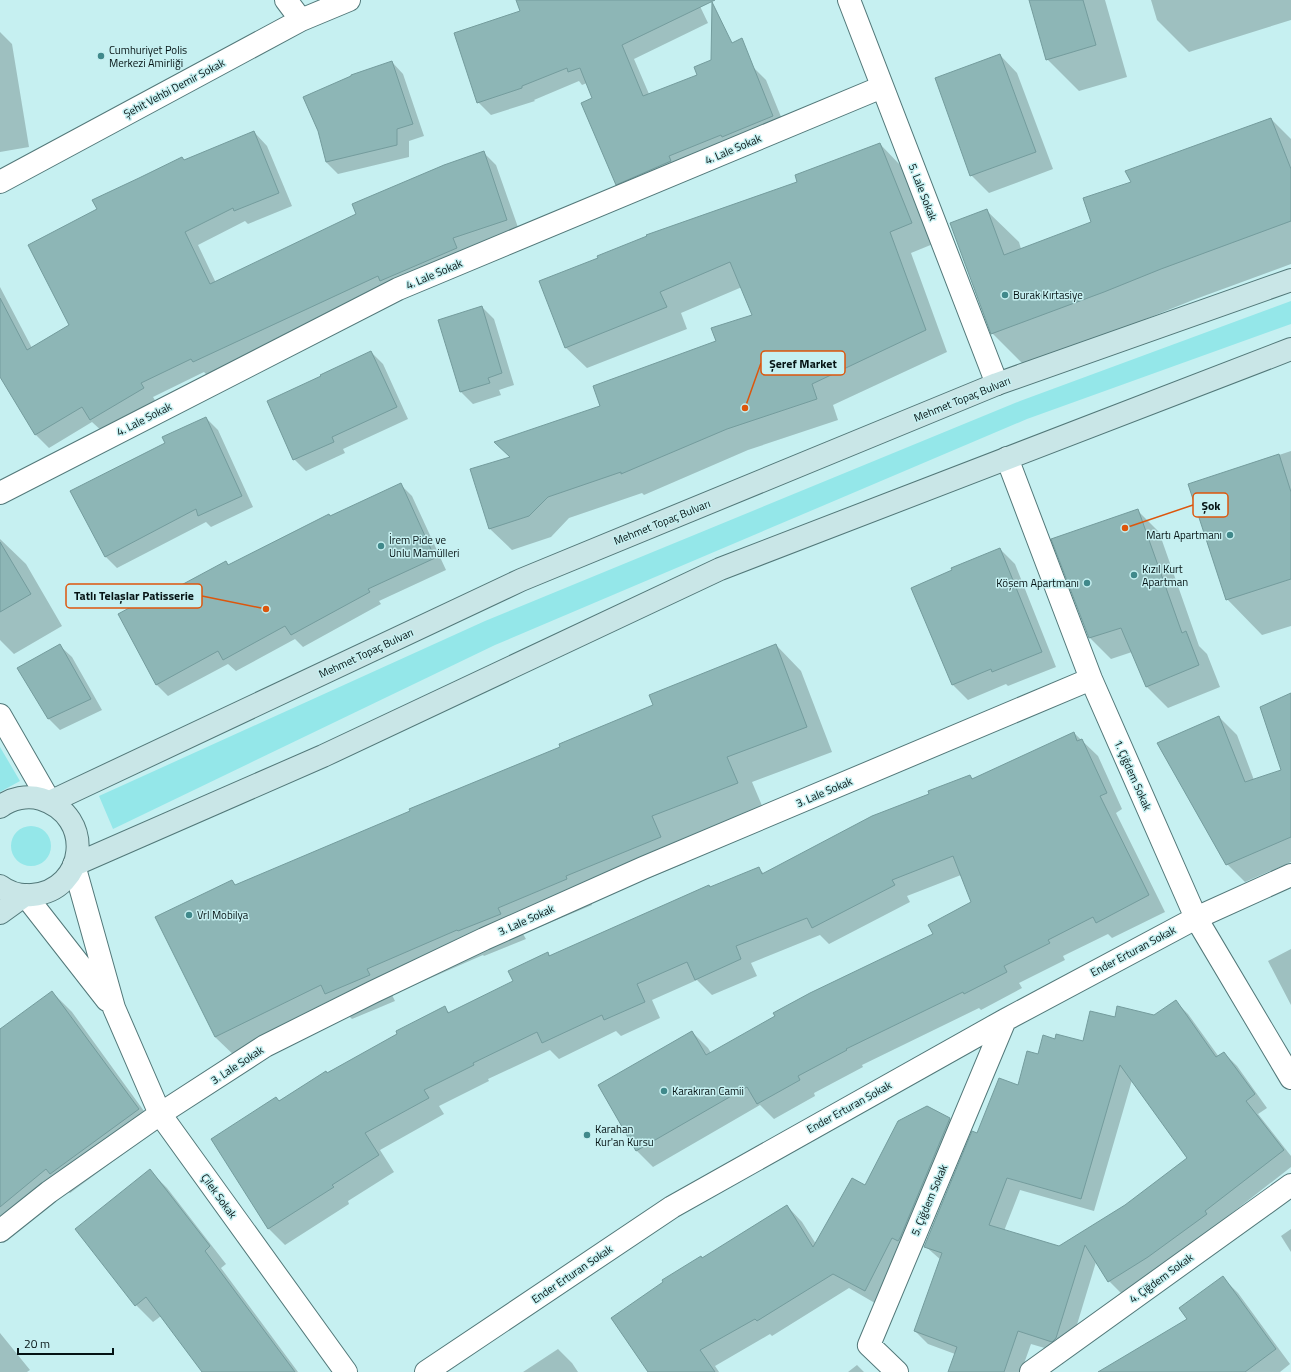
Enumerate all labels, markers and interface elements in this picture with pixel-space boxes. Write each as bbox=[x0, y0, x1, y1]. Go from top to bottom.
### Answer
place label: Cumhuriyet Polis Merkezi Amirliği bbox=[109, 42, 187, 71]
marker: Cumhuriyet Polis Merkezi Amirliği bbox=[96, 51, 106, 61]
street label: Şehit Vehbi Demir Sokak bbox=[121, 54, 228, 121]
street label: 4. Lale Sokak bbox=[702, 130, 764, 168]
street label: 5. Lale Sokak bbox=[905, 161, 941, 224]
street label: 4. Lale Sokak bbox=[403, 255, 465, 293]
place label: Burak Kırtasiye bbox=[1013, 287, 1083, 303]
marker: Burak Kırtasiye bbox=[1000, 290, 1010, 300]
callout: Şeref Market bbox=[761, 351, 845, 375]
text: Şeref Market bbox=[769, 354, 837, 373]
street label: Mehmet Topaç Bulvarı bbox=[911, 372, 1013, 426]
street label: 4. Lale Sokak bbox=[114, 398, 175, 440]
callout: Şok bbox=[1193, 493, 1228, 517]
street label: Mehmet Topaç Bulvarı bbox=[611, 495, 713, 549]
text: Şok bbox=[1201, 496, 1221, 515]
place label: Martı Apartmanı bbox=[1146, 527, 1222, 543]
marker: Martı Apartmanı bbox=[1225, 530, 1235, 540]
place label: İrem Pide ve Unlu Mamülleri bbox=[389, 532, 459, 561]
marker: İrem Pide ve Unlu Mamülleri bbox=[376, 541, 386, 551]
place label: Kızıl Kurt Apartman bbox=[1142, 561, 1188, 590]
marker: Kızıl Kurt Apartman bbox=[1129, 570, 1139, 580]
place label: Köşem Apartmanı bbox=[996, 575, 1079, 591]
marker: Köşem Apartmanı bbox=[1082, 578, 1092, 588]
callout: Tatlı Telaşlar Patisserie bbox=[66, 584, 202, 608]
text: Tatlı Telaşlar Patisserie bbox=[74, 586, 194, 605]
street label: Mehmet Topaç Bulvarı bbox=[316, 624, 416, 682]
street label: 1. Çiğdem Sokak bbox=[1110, 737, 1156, 814]
street label: 3. Lale Sokak bbox=[793, 773, 855, 811]
street label: 3. Lale Sokak bbox=[495, 900, 557, 940]
place label: Vrl Mobilya bbox=[197, 907, 249, 923]
marker: Vrl Mobilya bbox=[184, 910, 194, 920]
street label: Ender Erturan Sokak bbox=[1087, 921, 1179, 980]
street label: 3. Lale Sokak bbox=[207, 1042, 267, 1088]
street label: Ender Erturan Sokak bbox=[804, 1077, 895, 1137]
place label: Karakıran Camii bbox=[672, 1083, 744, 1099]
marker: Karakıran Camii bbox=[659, 1086, 669, 1096]
place label: Karahan Kur'an Kursu bbox=[595, 1121, 654, 1150]
marker: Karahan Kur'an Kursu bbox=[582, 1130, 592, 1140]
street label: 5. Çiğdem Sokak bbox=[907, 1161, 951, 1238]
street label: Çilek Sokak bbox=[197, 1170, 241, 1222]
street label: Ender Erturan Sokak bbox=[528, 1241, 616, 1307]
street label: 4. Çiğdem Sokak bbox=[1126, 1249, 1197, 1307]
scale bar bbox=[18, 1330, 113, 1356]
text: 20 m bbox=[24, 1334, 50, 1353]

